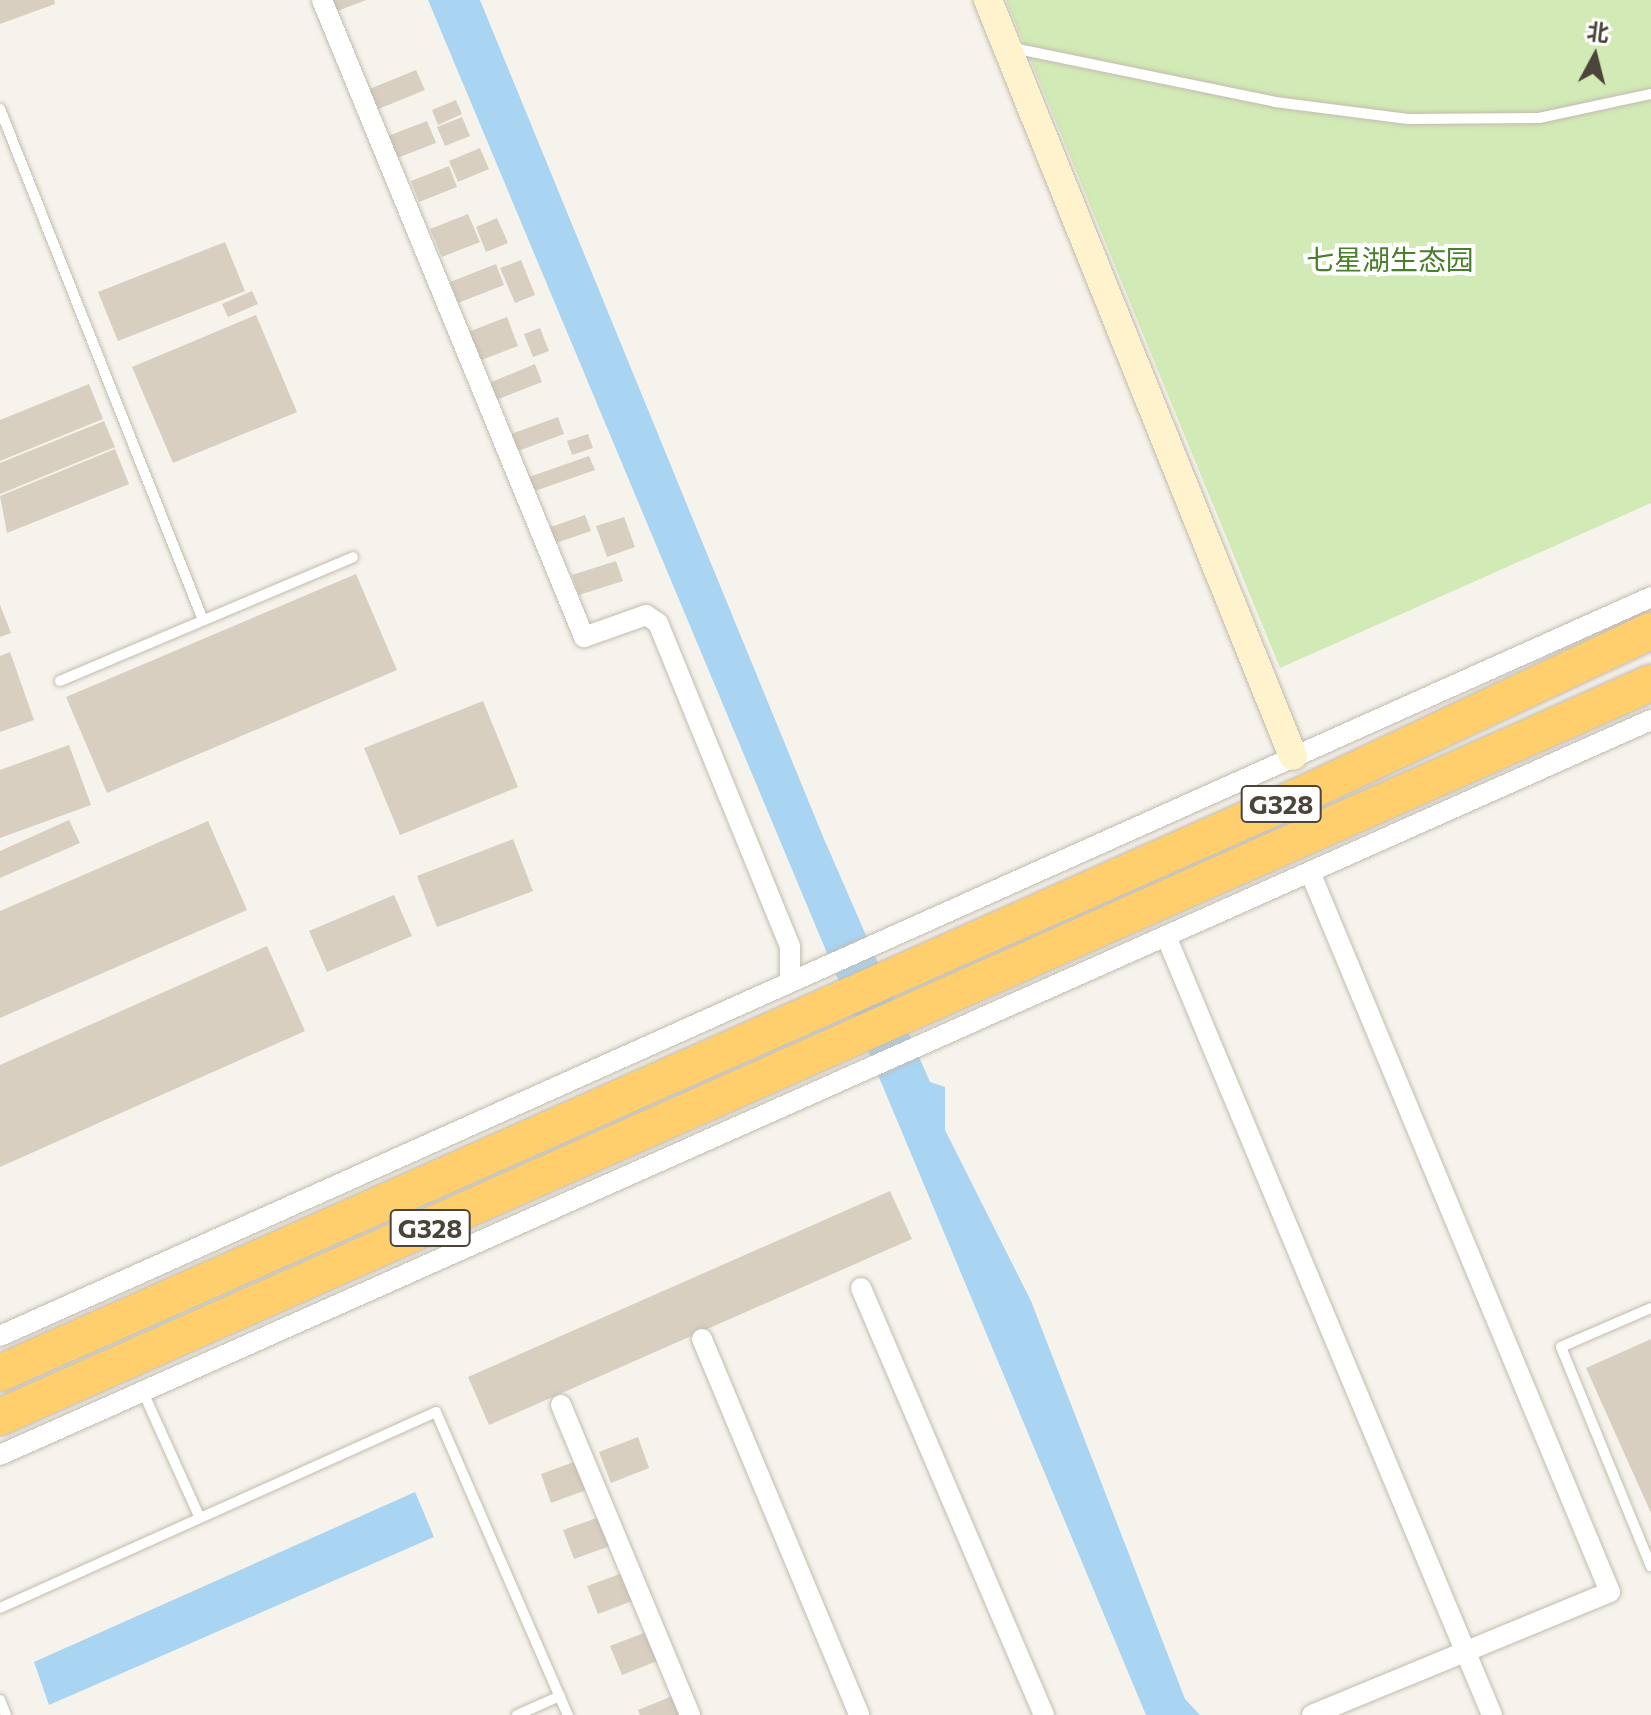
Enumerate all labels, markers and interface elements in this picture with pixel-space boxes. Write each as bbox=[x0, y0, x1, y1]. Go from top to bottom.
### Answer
north arrow bbox=[1555, 16, 1635, 96]
text: 北 bbox=[1585, 17, 1611, 46]
park label: 七星湖生态园 bbox=[1306, 242, 1474, 276]
road number: G328 bbox=[1239, 782, 1323, 826]
road number: G328 bbox=[388, 1206, 472, 1250]

